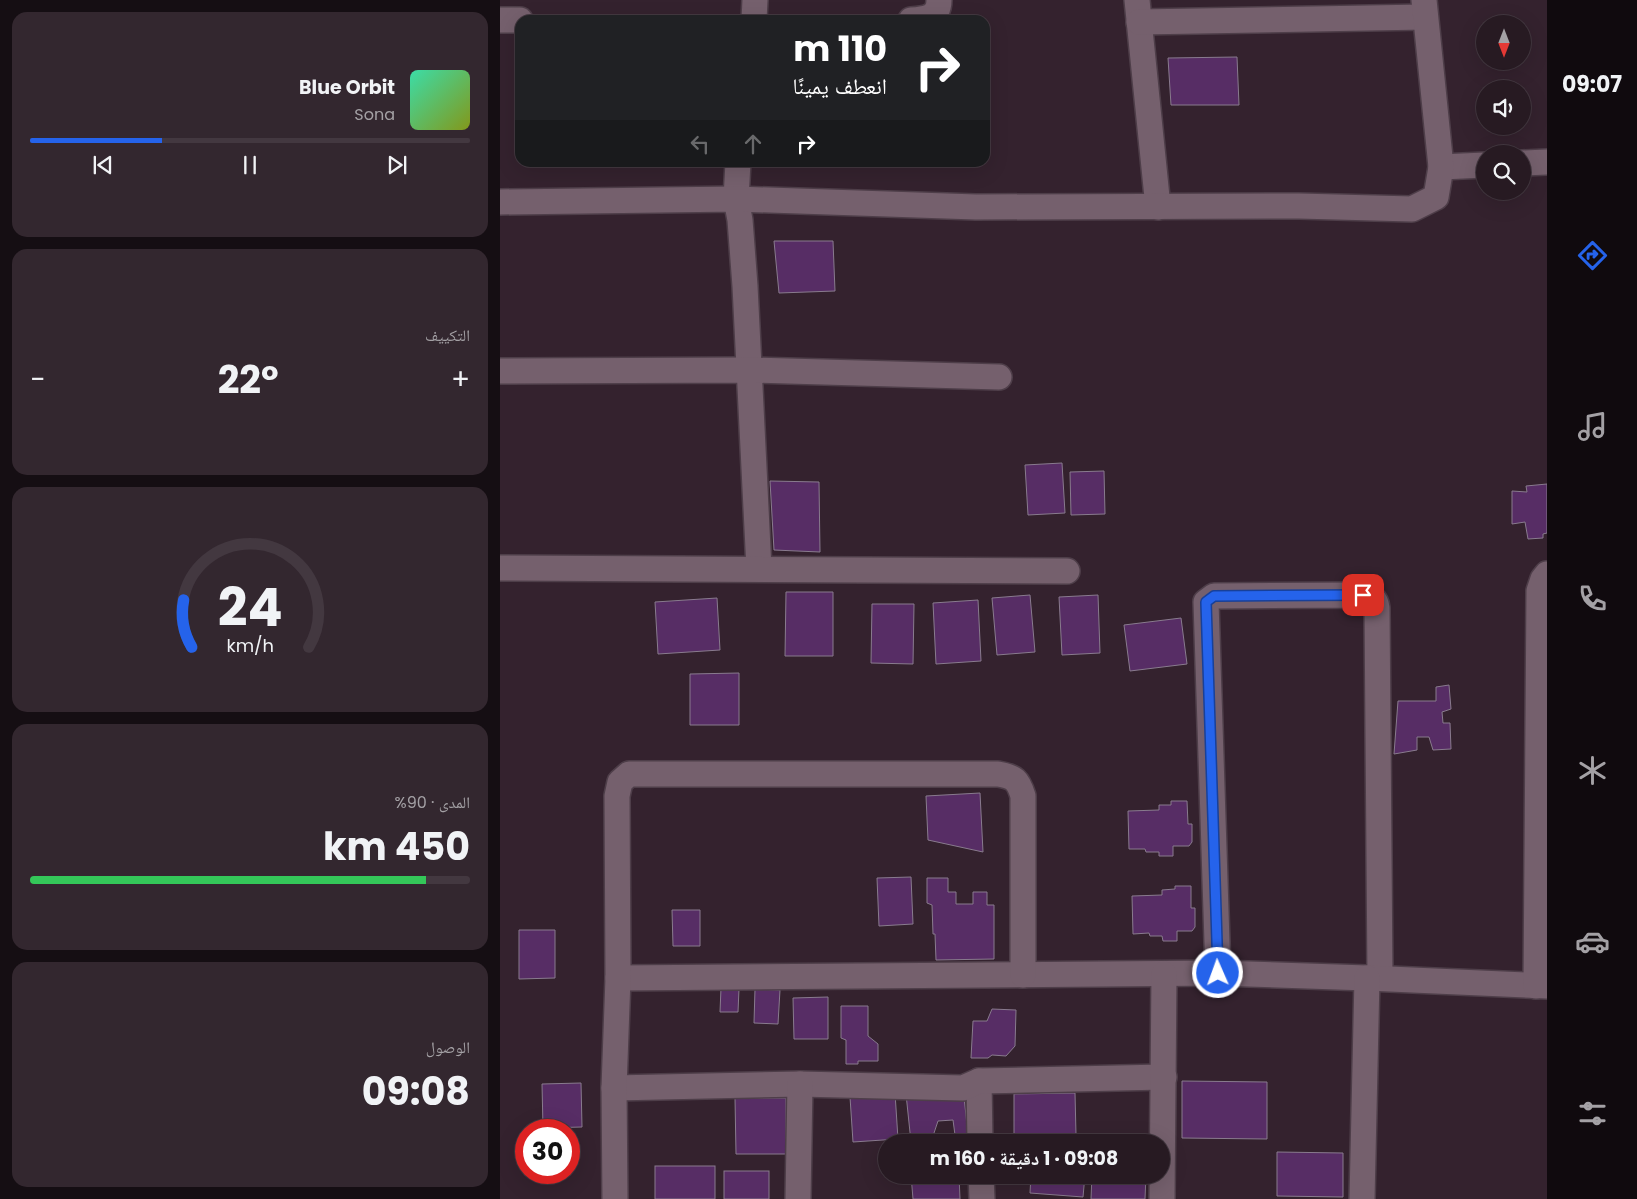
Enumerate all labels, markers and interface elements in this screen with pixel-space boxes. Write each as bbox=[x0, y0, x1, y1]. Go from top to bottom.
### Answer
north arrow bbox=[1476, 15, 1531, 70]
map controls bbox=[1476, 15, 1531, 200]
text: 110 m bbox=[793, 24, 887, 73]
icon: right bbox=[905, 35, 970, 100]
text: 09:07 bbox=[1562, 69, 1622, 100]
text: انعطف يمينًا bbox=[792, 71, 887, 102]
text: Blue Orbit bbox=[299, 74, 395, 101]
button: sound bbox=[1476, 80, 1531, 135]
text: Sona bbox=[354, 103, 395, 126]
icon: left bbox=[686, 130, 714, 158]
icon: ahead bbox=[739, 130, 767, 158]
icon: right bbox=[792, 130, 820, 158]
button: search bbox=[1476, 145, 1531, 200]
icon: previous bbox=[89, 151, 117, 179]
icon: pause bbox=[236, 151, 264, 179]
icon: next bbox=[383, 151, 411, 179]
icon: directions bbox=[1575, 238, 1610, 273]
text: التكييف bbox=[425, 324, 470, 347]
text: 22° bbox=[218, 353, 279, 406]
text: − bbox=[30, 360, 45, 399]
text: + bbox=[451, 360, 470, 399]
icon: music bbox=[1575, 409, 1610, 444]
text: 24 bbox=[218, 571, 282, 644]
pin bbox=[1342, 574, 1384, 616]
icon: arrive bbox=[1349, 581, 1377, 609]
icon: phone bbox=[1575, 581, 1610, 616]
text: km/h bbox=[226, 633, 274, 658]
icon: climate bbox=[1575, 753, 1610, 788]
text: المدى · 90% bbox=[394, 791, 470, 814]
text: 450 km bbox=[323, 820, 470, 873]
icon: car bbox=[1575, 924, 1610, 959]
position arrow bbox=[1191, 946, 1243, 998]
text: الوصول bbox=[426, 1036, 470, 1059]
text: 09:08 bbox=[362, 1065, 470, 1118]
icon: filters bbox=[1575, 1096, 1610, 1131]
speed limit sign: 30 bbox=[515, 1119, 580, 1184]
text: 09:08 · 1 دقيقة · 160 m bbox=[930, 1145, 1118, 1172]

